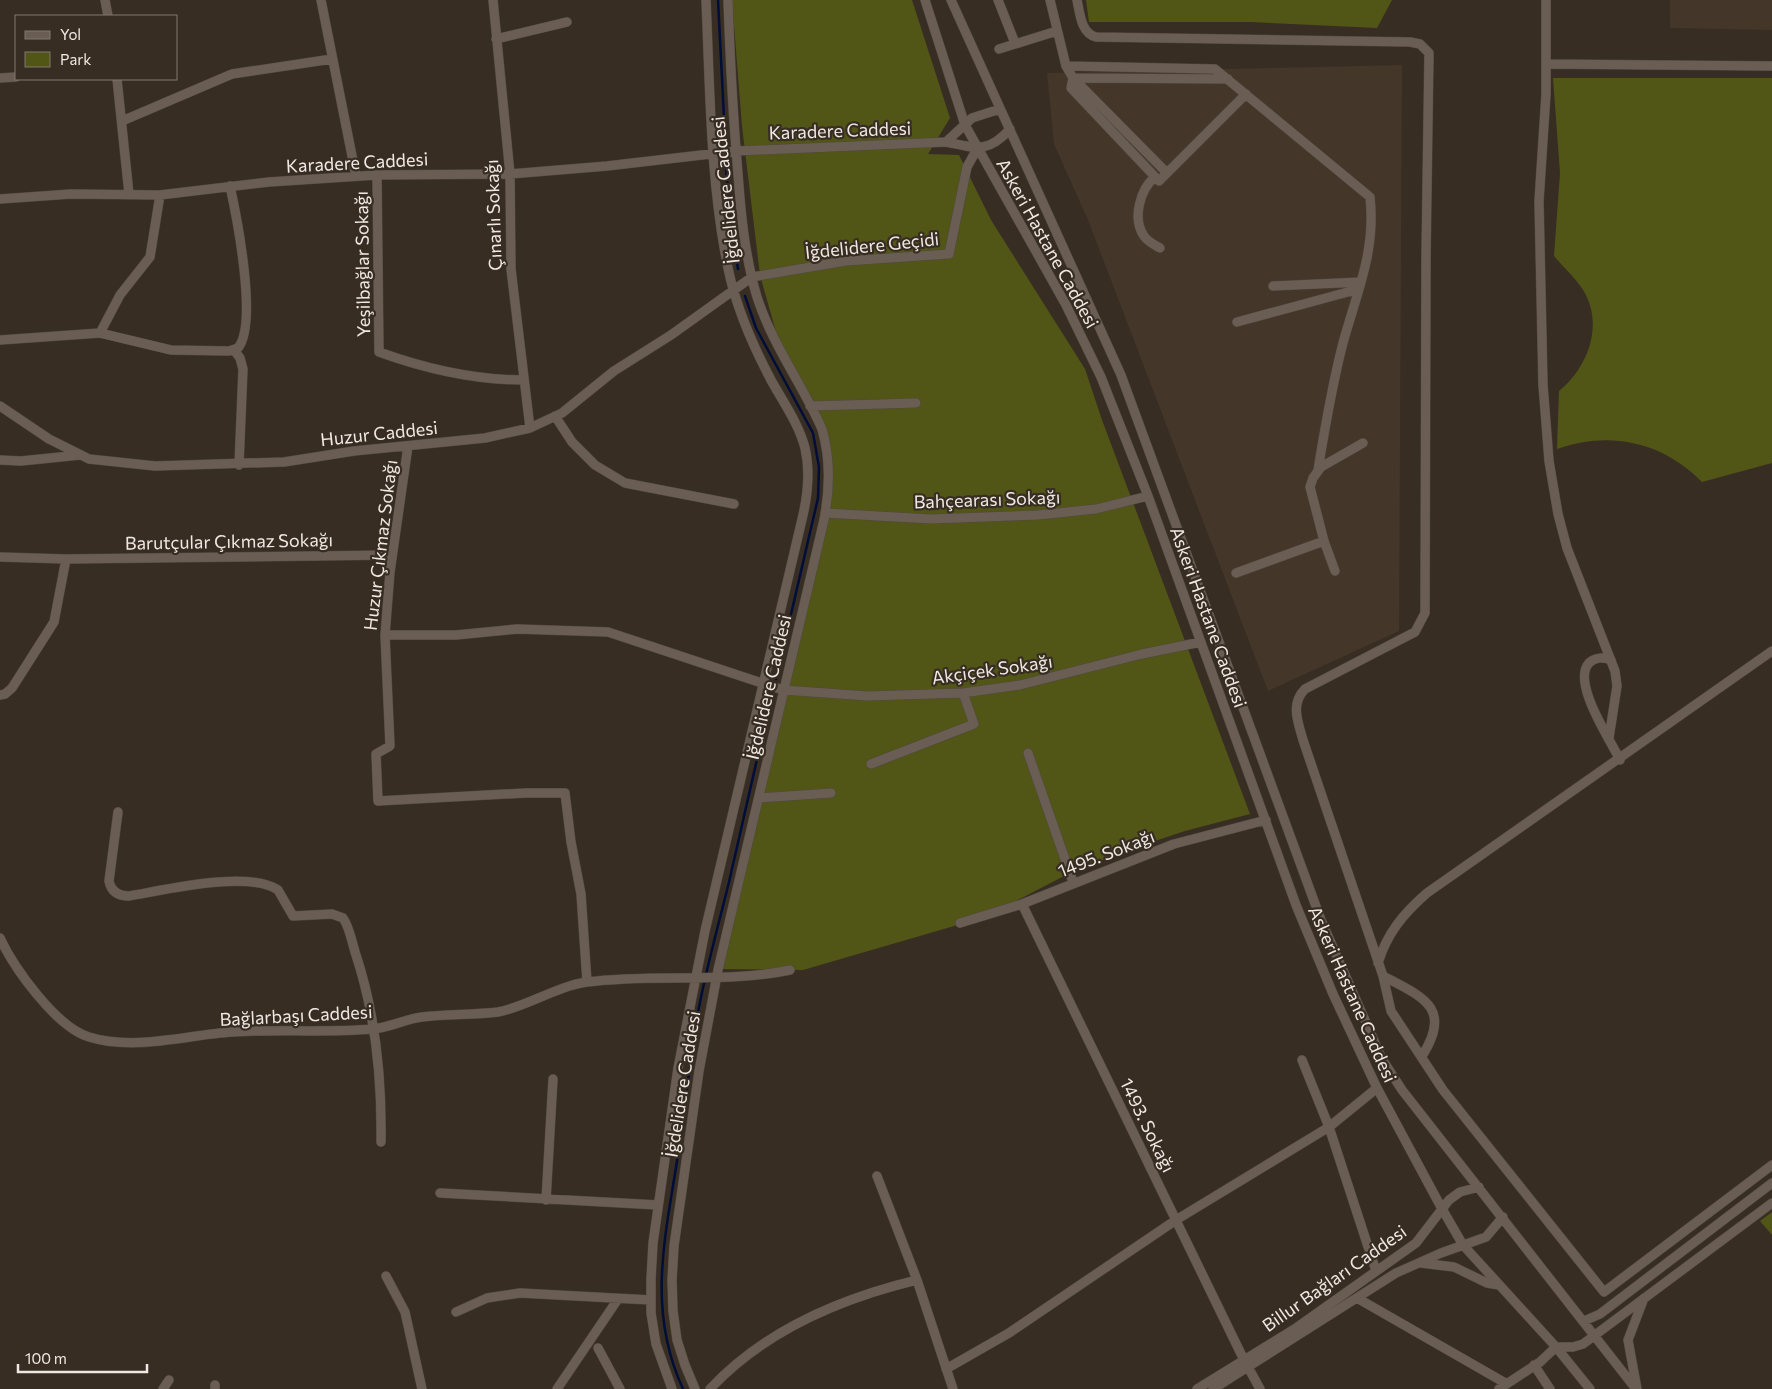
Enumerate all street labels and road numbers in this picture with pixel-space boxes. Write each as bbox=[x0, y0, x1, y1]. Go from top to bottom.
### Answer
street label: İğdelidere Caddesi bbox=[706, 115, 744, 265]
street label: Karadere Caddesi bbox=[768, 117, 912, 143]
street label: Karadere Caddesi bbox=[285, 147, 429, 177]
street label: Askeri Hastane Caddesi bbox=[992, 154, 1104, 332]
street label: Çınarlı Sokağı bbox=[480, 159, 506, 271]
street label: Yeşilbağlar Sokağı bbox=[350, 191, 374, 337]
street label: İğdelidere Geçidi bbox=[804, 227, 940, 263]
street label: Huzur Caddesi bbox=[319, 416, 439, 450]
street label: Huzur Çıkmaz Sokağı bbox=[359, 458, 401, 632]
street label: Bahçearası Sokağı bbox=[913, 485, 1061, 513]
street label: Askeri Hastane Caddesi bbox=[1166, 524, 1252, 710]
street label: Barutçular Çıkmaz Sokağı bbox=[125, 528, 333, 554]
street label: İğdelidere Caddesi bbox=[741, 612, 795, 762]
street label: Akçiçek Sokağı bbox=[930, 650, 1054, 688]
street label: 1495. Sokağı bbox=[1054, 824, 1158, 882]
street label: Askeri Hastane Caddesi bbox=[1304, 902, 1402, 1086]
street label: Bağlarbaşı Caddesi bbox=[219, 1000, 373, 1030]
street label: İğdelidere Caddesi bbox=[660, 1009, 704, 1159]
street label: 1493. Sokağı bbox=[1116, 1074, 1180, 1176]
street label: Billur Bağları Caddesi bbox=[1258, 1220, 1410, 1336]

